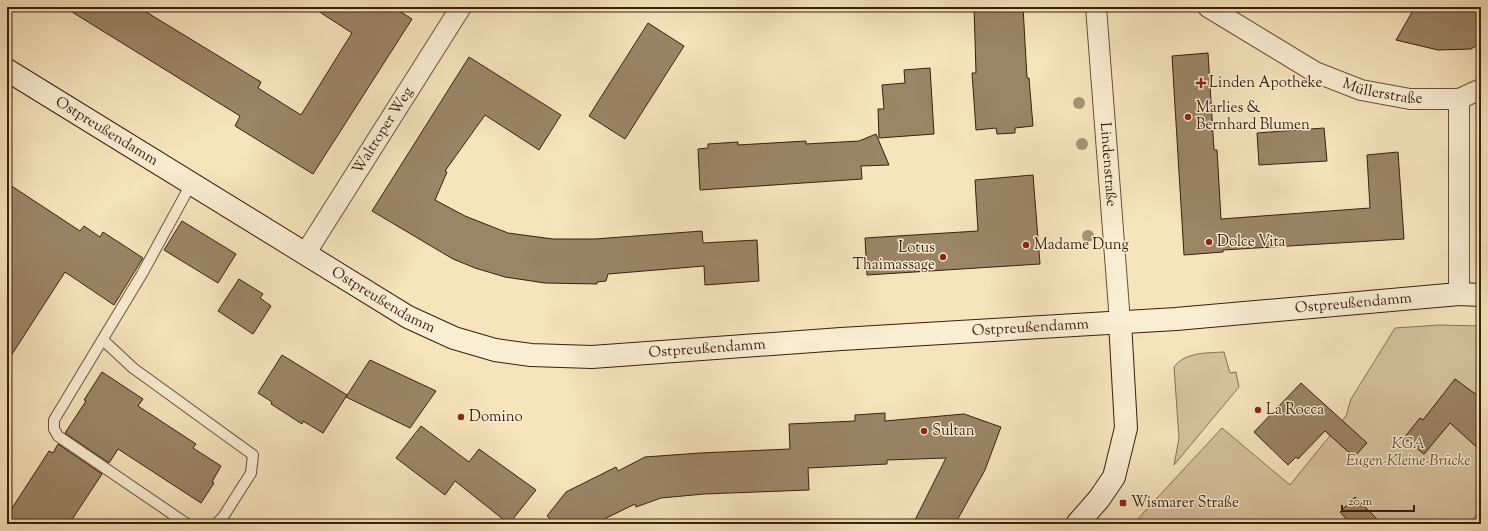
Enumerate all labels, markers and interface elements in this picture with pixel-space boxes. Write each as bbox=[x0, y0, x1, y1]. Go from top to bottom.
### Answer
place label: Linden Apotheke bbox=[1209, 73, 1322, 94]
street label: Müllerstraße bbox=[1339, 73, 1422, 110]
marker: Linden Apotheke bbox=[1196, 78, 1206, 88]
street label: Waltroper Weg bbox=[348, 83, 418, 178]
street label: Ostpreußendamm bbox=[51, 92, 163, 171]
place label: Marlies & Bernhard Blumen bbox=[1196, 98, 1310, 136]
marker: Marlies & Bernhard Blumen bbox=[1183, 112, 1193, 122]
street label: Lindenstraße bbox=[1094, 121, 1122, 208]
place label: Dolce Vita bbox=[1217, 232, 1286, 253]
place label: Madame Dung bbox=[1034, 235, 1129, 256]
marker: Dolce Vita bbox=[1204, 237, 1214, 247]
place label: Lotus Thaimassage bbox=[852, 238, 935, 276]
marker: Madame Dung bbox=[1021, 240, 1031, 250]
marker: Lotus Thaimassage bbox=[938, 252, 948, 262]
street label: Ostpreußendamm bbox=[327, 262, 439, 339]
street label: Ostpreußendamm bbox=[1294, 288, 1413, 319]
street label: Ostpreußendamm bbox=[971, 314, 1090, 342]
street label: Ostpreußendamm bbox=[648, 334, 767, 363]
place label: La Rocca bbox=[1266, 400, 1324, 421]
marker: La Rocca bbox=[1253, 405, 1263, 415]
place label: Domino bbox=[469, 407, 523, 428]
marker: Domino bbox=[456, 412, 466, 422]
place label: Sultan bbox=[932, 421, 975, 442]
marker: Sultan bbox=[919, 426, 929, 436]
park label: KGA Eugen-Kleine-Brücke bbox=[1346, 434, 1470, 472]
scale bar bbox=[1342, 487, 1414, 513]
place label: Wismarer Straße bbox=[1131, 493, 1239, 514]
text: 20 m bbox=[1348, 493, 1373, 511]
marker: Wismarer Straße bbox=[1118, 498, 1128, 508]

